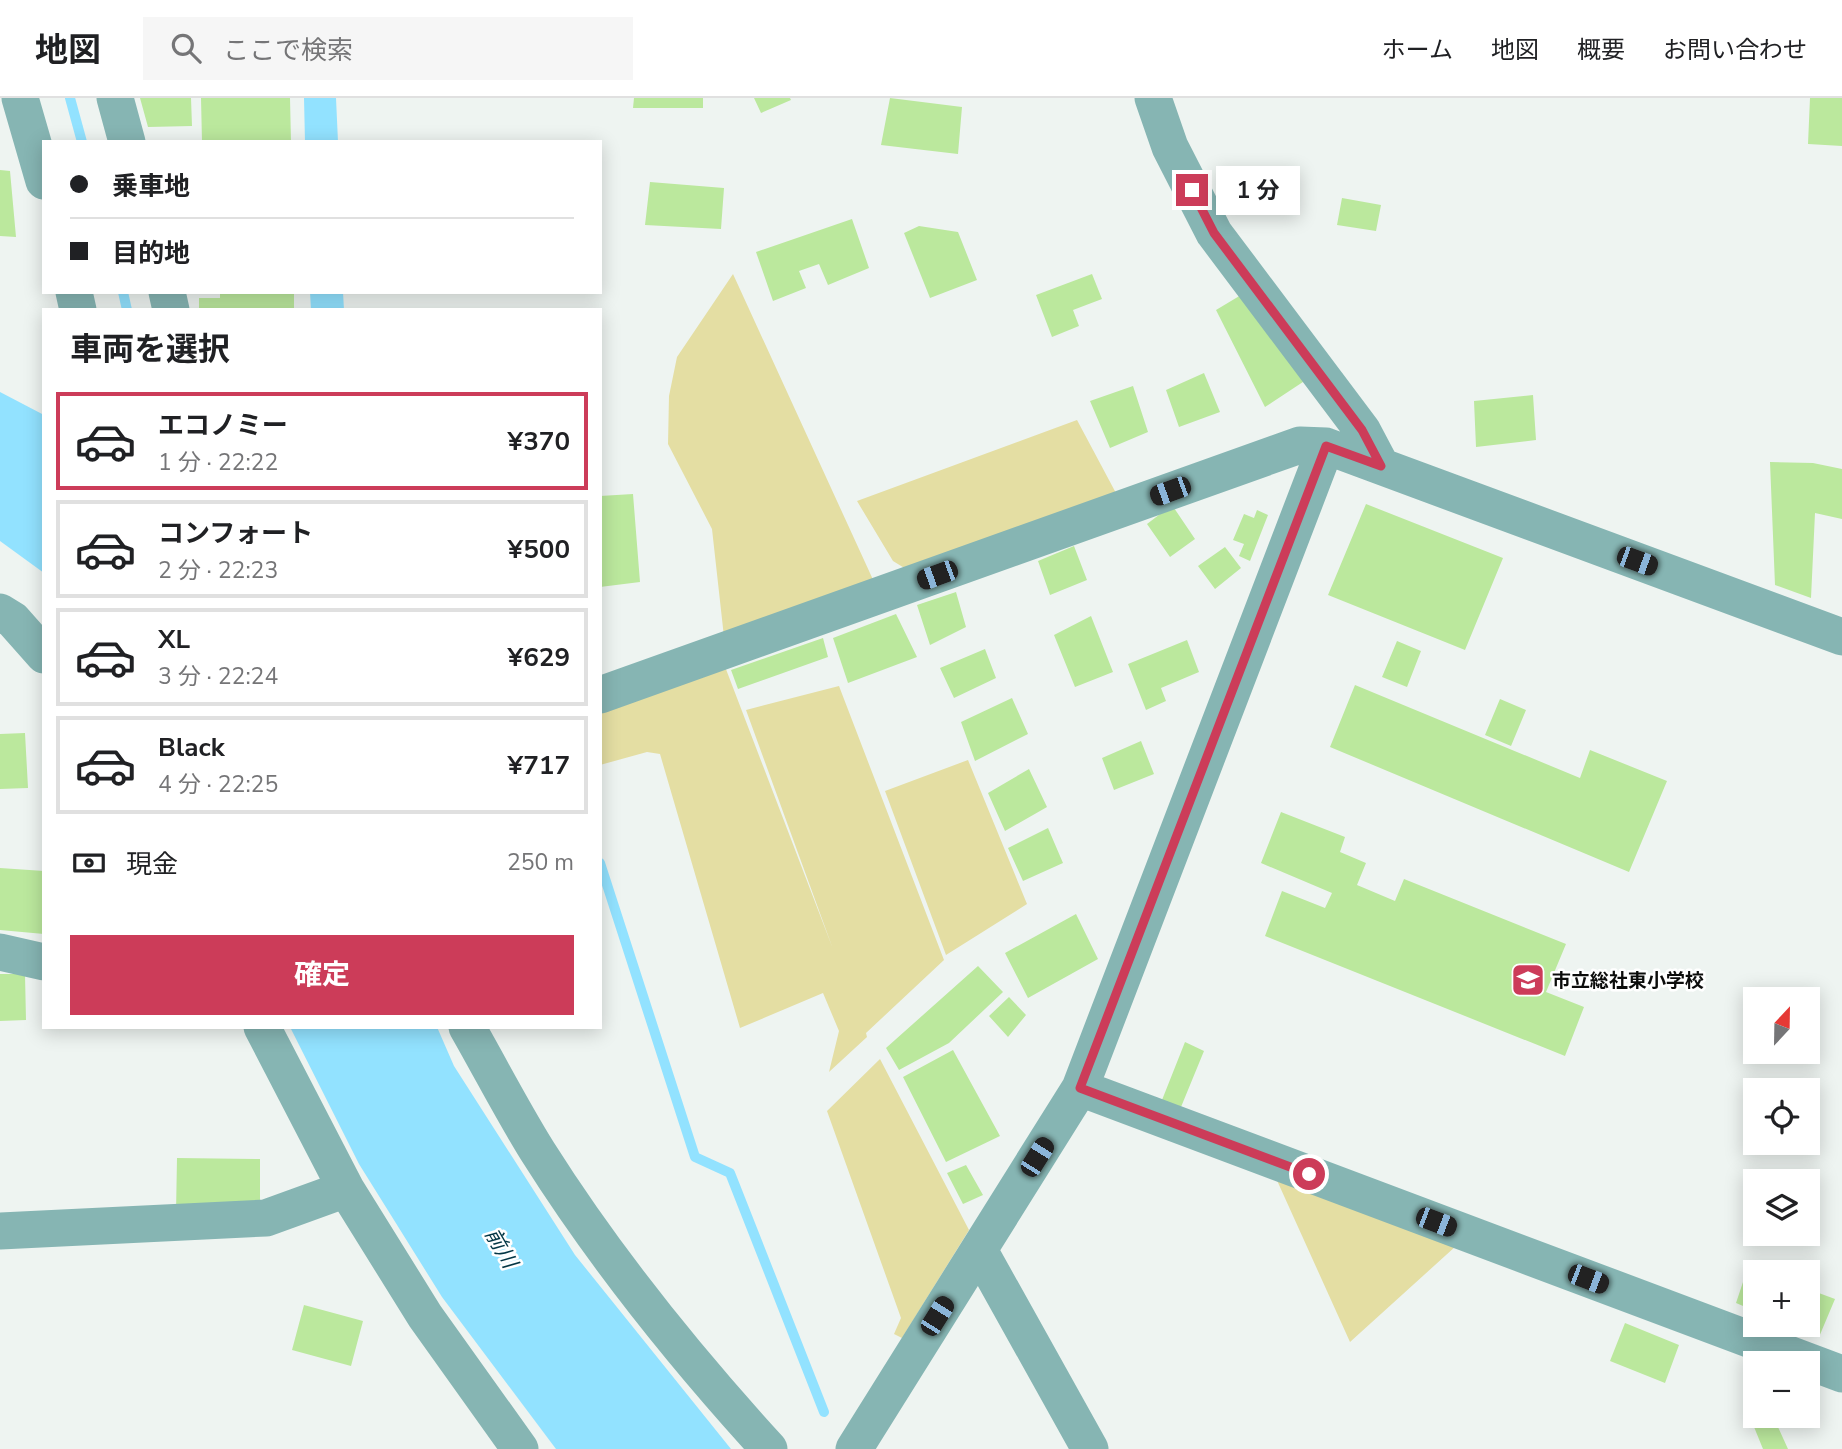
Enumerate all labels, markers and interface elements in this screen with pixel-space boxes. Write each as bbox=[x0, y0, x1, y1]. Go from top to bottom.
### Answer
search box bbox=[143, 17, 633, 80]
text: 地図 bbox=[35, 28, 101, 73]
icon: search bbox=[167, 29, 205, 67]
text: ここで検索 bbox=[223, 33, 353, 68]
text: ホーム bbox=[1382, 34, 1453, 66]
text: 地図 bbox=[1491, 34, 1539, 66]
text: 概要 bbox=[1577, 34, 1625, 66]
text: お問い合わせ bbox=[1663, 34, 1807, 66]
callout: 1 分 bbox=[1216, 166, 1300, 214]
text: 乗車地 bbox=[112, 169, 190, 204]
route end bbox=[1176, 174, 1208, 206]
text: 1 分 bbox=[1236, 175, 1280, 206]
text: 目的地 bbox=[112, 236, 190, 271]
text: 車両を選択 bbox=[70, 328, 230, 371]
text: エコノミー bbox=[158, 408, 288, 443]
icon: car bbox=[74, 410, 137, 473]
text: ¥370 bbox=[508, 424, 570, 459]
text: 1 分 · 22:22 bbox=[158, 447, 278, 478]
car bbox=[1147, 474, 1194, 508]
text: コンフォート bbox=[158, 516, 313, 551]
icon: car bbox=[74, 518, 137, 581]
text: ¥500 bbox=[508, 532, 570, 567]
car bbox=[1614, 544, 1661, 578]
text: 2 分 · 22:23 bbox=[158, 555, 278, 586]
car bbox=[914, 558, 961, 592]
text: XL bbox=[158, 622, 190, 657]
icon: car bbox=[74, 626, 137, 689]
text: ¥629 bbox=[508, 640, 570, 675]
text: 3 分 · 22:24 bbox=[158, 661, 278, 692]
text: Black bbox=[158, 730, 225, 765]
icon: car bbox=[74, 734, 137, 797]
text: ¥717 bbox=[508, 748, 570, 783]
text: 4 分 · 22:25 bbox=[158, 769, 278, 800]
icon: cash bbox=[70, 844, 108, 882]
text: 現金 bbox=[126, 847, 178, 882]
text: 250 m bbox=[507, 847, 574, 878]
button: 確定 bbox=[70, 935, 574, 1015]
school or university icon: 市立総社東小学校 bbox=[1509, 961, 1547, 999]
place label: 市立総社東小学校 bbox=[1552, 968, 1704, 994]
north arrow bbox=[1743, 987, 1820, 1064]
map controls bbox=[1743, 987, 1820, 1428]
button: locate bbox=[1743, 1078, 1820, 1155]
car bbox=[1017, 1134, 1058, 1180]
route start bbox=[1293, 1158, 1325, 1190]
button: layers bbox=[1743, 1169, 1820, 1246]
car bbox=[1413, 1205, 1460, 1239]
water label: 前川 bbox=[478, 1223, 525, 1275]
button: + bbox=[1743, 1260, 1820, 1337]
car bbox=[1565, 1262, 1612, 1296]
car bbox=[917, 1293, 958, 1339]
button: − bbox=[1743, 1351, 1820, 1428]

